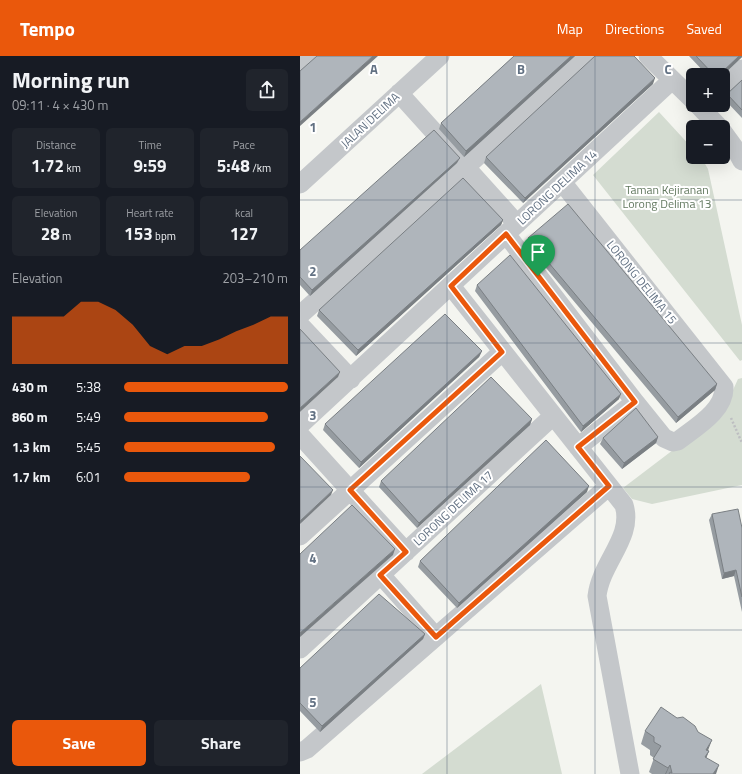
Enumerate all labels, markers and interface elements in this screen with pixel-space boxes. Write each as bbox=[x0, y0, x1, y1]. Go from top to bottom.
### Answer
text: Tempo bbox=[20, 14, 75, 43]
text: Map bbox=[557, 18, 583, 39]
text: Directions bbox=[605, 18, 664, 39]
text: Saved bbox=[686, 18, 722, 39]
text: A bbox=[370, 59, 378, 79]
text: B bbox=[517, 59, 525, 79]
text: C bbox=[664, 59, 672, 79]
text: Morning run bbox=[12, 63, 130, 97]
map controls bbox=[686, 68, 730, 164]
button: + bbox=[686, 68, 730, 112]
button: share bbox=[246, 69, 288, 111]
street label: JALAN DELIMA bbox=[336, 88, 404, 152]
text: 09:11 · 4 × 430 m bbox=[12, 95, 108, 115]
text: 1 bbox=[309, 117, 317, 137]
button: − bbox=[686, 120, 730, 164]
text: Distance bbox=[36, 137, 76, 153]
text: Time bbox=[139, 137, 161, 153]
text: Pace bbox=[233, 137, 255, 153]
street label: LORONG DELIMA 14 bbox=[513, 145, 601, 229]
text: 1.72 bbox=[31, 153, 64, 179]
text: 9:59 bbox=[134, 153, 166, 179]
text: 5:48 bbox=[217, 153, 250, 179]
text: km bbox=[64, 160, 81, 176]
text: /km bbox=[250, 160, 271, 176]
park label: Taman Kejiranan Lorong Delima 13 bbox=[623, 180, 711, 213]
text: Elevation bbox=[35, 205, 77, 221]
text: Heart rate bbox=[126, 205, 174, 221]
text: kcal bbox=[235, 205, 253, 221]
text: 28 bbox=[41, 221, 60, 247]
text: 153 bbox=[124, 221, 153, 247]
text: 127 bbox=[230, 221, 258, 247]
text: m bbox=[60, 228, 71, 244]
text: bpm bbox=[153, 228, 176, 244]
pin bbox=[521, 235, 555, 276]
street label: LORONG DELIMA 15 bbox=[602, 236, 682, 328]
icon: arrive bbox=[527, 241, 549, 263]
text: 2 bbox=[309, 261, 317, 281]
text: Elevation bbox=[12, 268, 63, 288]
text: 203–210 m bbox=[222, 268, 288, 288]
text: 430 m bbox=[12, 377, 48, 397]
text: 5:38 bbox=[76, 377, 101, 397]
text: 3 bbox=[309, 405, 317, 425]
text: 860 m bbox=[12, 407, 48, 427]
text: 5:49 bbox=[76, 407, 101, 427]
text: 1.3 km bbox=[12, 437, 50, 457]
text: 5:45 bbox=[76, 437, 101, 457]
street label: LORONG DELIMA 17 bbox=[409, 466, 497, 550]
text: 1.7 km bbox=[12, 467, 50, 487]
text: 6:01 bbox=[76, 467, 101, 487]
text: 4 bbox=[309, 548, 317, 568]
text: 5 bbox=[309, 692, 317, 712]
button: Save bbox=[12, 720, 146, 766]
button: Share bbox=[154, 720, 288, 766]

